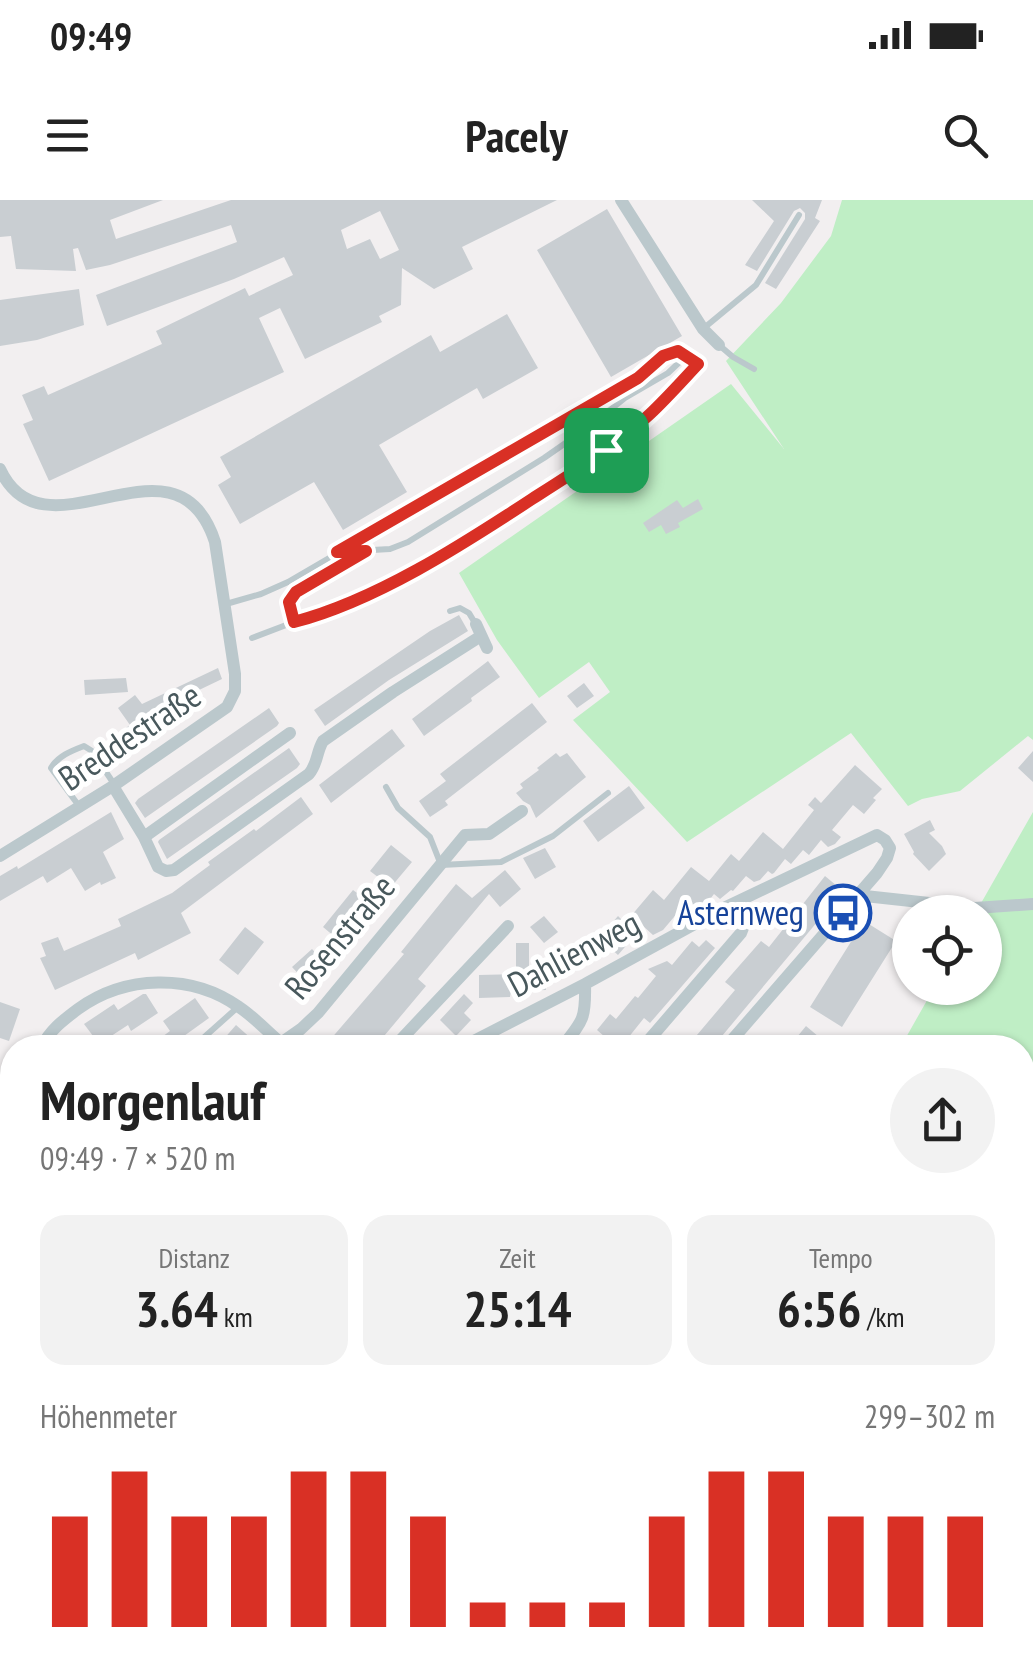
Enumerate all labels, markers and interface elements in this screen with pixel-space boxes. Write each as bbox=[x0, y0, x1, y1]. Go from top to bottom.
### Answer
text: 09:49 bbox=[50, 11, 132, 60]
text: Pacely bbox=[465, 106, 568, 164]
icon: menu bbox=[40, 108, 95, 163]
icon: search bbox=[938, 108, 993, 163]
pin bbox=[564, 408, 649, 493]
icon: arrive bbox=[579, 423, 634, 478]
street label: Breddestraße bbox=[49, 672, 209, 801]
street label: Rosenstraße bbox=[274, 865, 405, 1008]
bus stop icon: Asternweg bbox=[813, 883, 873, 943]
place label: Asternweg bbox=[677, 889, 804, 935]
map controls bbox=[892, 895, 1002, 1005]
button: locate bbox=[892, 895, 1002, 1005]
street label: Dahlienweg bbox=[500, 899, 647, 1007]
text: Morgenlauf bbox=[40, 1064, 265, 1135]
button: share bbox=[890, 1068, 995, 1173]
text: 09:49 · 7 × 520 m bbox=[40, 1137, 235, 1179]
text: Distanz bbox=[158, 1239, 230, 1276]
text: Zeit bbox=[499, 1239, 536, 1276]
text: Tempo bbox=[809, 1239, 873, 1276]
text: 3.64 bbox=[135, 1276, 218, 1341]
text: 25:14 bbox=[463, 1276, 572, 1341]
text: 6:56 bbox=[777, 1276, 861, 1341]
text: km bbox=[218, 1298, 253, 1335]
text: /km bbox=[861, 1298, 905, 1335]
text: Höhenmeter bbox=[40, 1395, 177, 1437]
text: 299–302 m bbox=[864, 1395, 995, 1437]

